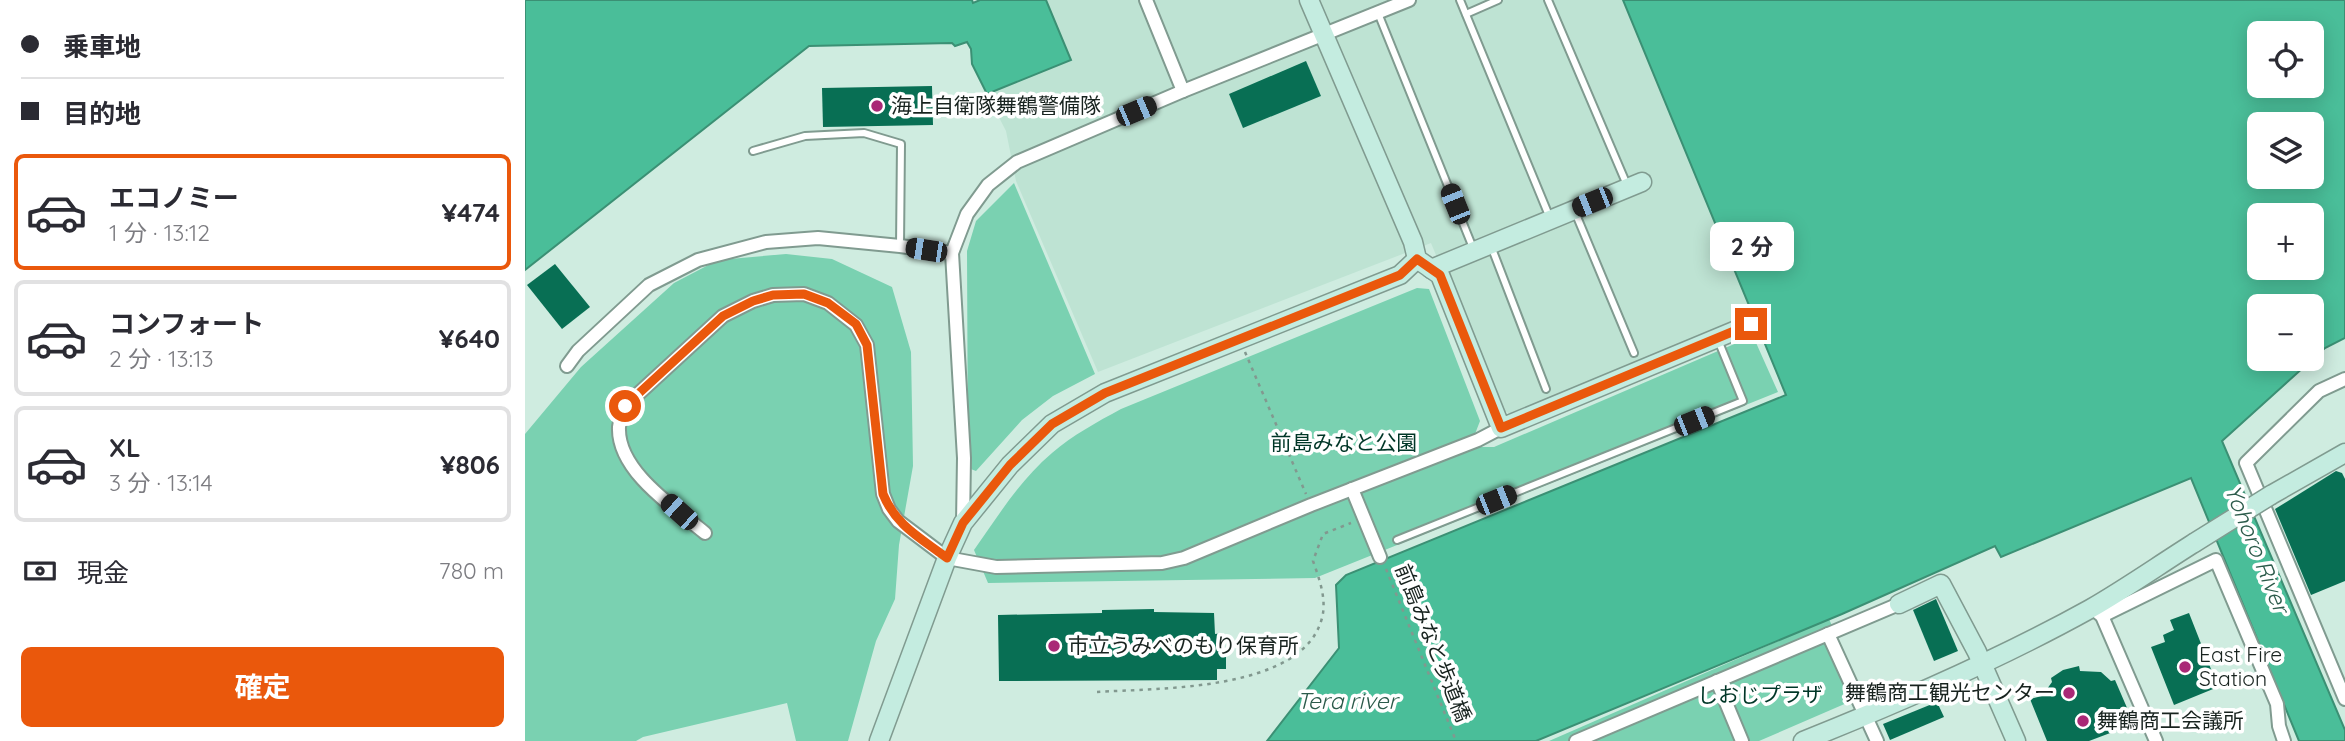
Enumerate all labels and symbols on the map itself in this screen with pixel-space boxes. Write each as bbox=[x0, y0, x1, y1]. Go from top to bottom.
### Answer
place label: 海上自衛隊舞鶴警備隊 bbox=[891, 92, 1101, 118]
car bbox=[1113, 93, 1160, 129]
marker: 海上自衛隊舞鶴警備隊 bbox=[869, 98, 885, 114]
car bbox=[1438, 181, 1473, 227]
car bbox=[1569, 184, 1616, 220]
callout: 2 分 bbox=[1709, 222, 1793, 272]
car bbox=[904, 236, 949, 264]
route end bbox=[1735, 308, 1767, 340]
route start bbox=[609, 390, 641, 422]
car bbox=[1671, 403, 1718, 439]
park label: 前島みなと公園 bbox=[1271, 429, 1418, 455]
water label: Yohoro River bbox=[2219, 481, 2297, 620]
car bbox=[1473, 482, 1520, 518]
car bbox=[657, 490, 702, 534]
street label: 前島みなと歩道橋 bbox=[1390, 560, 1477, 725]
place label: 市立うみべのもり保育所 bbox=[1068, 632, 1299, 658]
marker: 市立うみべのもり保育所 bbox=[1046, 638, 1062, 654]
place label: East Fire Station bbox=[2199, 641, 2282, 691]
marker: East Fire Station bbox=[2177, 659, 2193, 675]
place label: 舞鶴商工観光センター bbox=[1845, 679, 2055, 705]
park label: しおじプラザ bbox=[1697, 681, 1823, 707]
marker: 舞鶴商工観光センター bbox=[2061, 685, 2077, 701]
water label: Tera river bbox=[1297, 686, 1400, 715]
place label: 舞鶴商工会議所 bbox=[2097, 707, 2244, 733]
marker: 舞鶴商工会議所 bbox=[2075, 713, 2091, 729]

